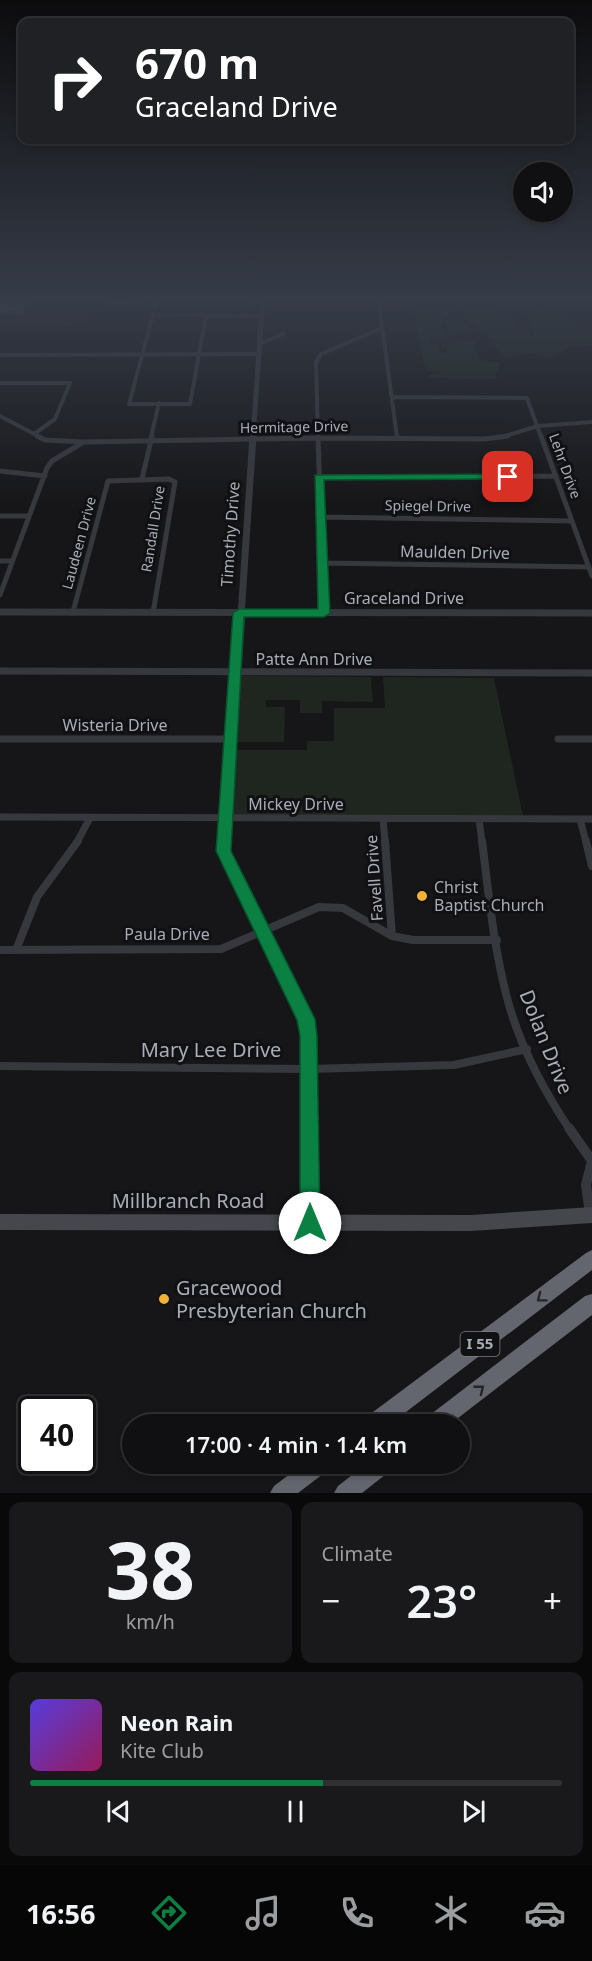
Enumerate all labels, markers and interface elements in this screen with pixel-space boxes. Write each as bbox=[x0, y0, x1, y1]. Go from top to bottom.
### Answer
text: 670 m bbox=[135, 34, 259, 91]
icon: right bbox=[36, 42, 114, 120]
text: Graceland Drive bbox=[135, 88, 338, 125]
map controls bbox=[513, 162, 573, 222]
button: sound bbox=[513, 162, 573, 222]
street label: Hermitage Drive bbox=[240, 416, 348, 437]
street label: Lehr Drive bbox=[545, 431, 586, 501]
pin bbox=[482, 451, 533, 502]
icon: arrive bbox=[491, 460, 524, 493]
street label: Timothy Drive bbox=[215, 481, 245, 587]
street label: Randall Drive bbox=[136, 484, 169, 573]
street label: Laudeen Drive bbox=[57, 494, 100, 591]
street label: Spiegel Drive bbox=[385, 495, 471, 516]
street label: Maulden Drive bbox=[400, 540, 510, 564]
street label: Graceland Drive bbox=[344, 587, 464, 609]
street label: Patte Ann Drive bbox=[255, 648, 373, 670]
street label: Wisteria Drive bbox=[63, 714, 167, 736]
street label: Mickey Drive bbox=[248, 793, 344, 815]
street label: Favell Drive bbox=[360, 834, 388, 922]
place label: Christ Baptist Church bbox=[434, 876, 544, 916]
marker: Christ Baptist Church bbox=[415, 889, 429, 903]
street label: Paula Drive bbox=[124, 923, 210, 945]
street label: Dolan Drive bbox=[513, 986, 580, 1098]
street label: Mary Lee Drive bbox=[141, 1036, 281, 1063]
street label: Millbranch Road bbox=[112, 1187, 264, 1214]
position arrow bbox=[278, 1191, 342, 1255]
place label: Gracewood Presbyterian Church bbox=[176, 1274, 367, 1324]
one-way arrow bbox=[537, 1291, 548, 1302]
marker: Gracewood Presbyterian Church bbox=[157, 1292, 171, 1306]
road number: I 55 bbox=[460, 1332, 500, 1356]
one-way arrow bbox=[473, 1386, 484, 1397]
speed limit sign: 40 bbox=[18, 1396, 96, 1474]
text: 17:00 · 4 min · 1.4 km bbox=[185, 1429, 407, 1459]
text: 38 bbox=[106, 1516, 195, 1622]
text: Climate bbox=[322, 1540, 393, 1567]
text: 23° bbox=[406, 1570, 477, 1631]
text: − bbox=[322, 1578, 340, 1623]
text: + bbox=[543, 1578, 562, 1623]
text: km/h bbox=[126, 1608, 175, 1635]
text: Neon Rain bbox=[120, 1707, 233, 1737]
text: Kite Club bbox=[120, 1737, 204, 1764]
icon: previous bbox=[102, 1795, 135, 1828]
icon: pause bbox=[279, 1795, 312, 1828]
icon: next bbox=[457, 1795, 490, 1828]
icon: directions bbox=[148, 1892, 190, 1934]
icon: music bbox=[242, 1892, 284, 1934]
icon: phone bbox=[336, 1892, 378, 1934]
icon: climate bbox=[430, 1892, 472, 1934]
icon: car bbox=[524, 1892, 566, 1934]
text: 16:56 bbox=[26, 1895, 95, 1932]

